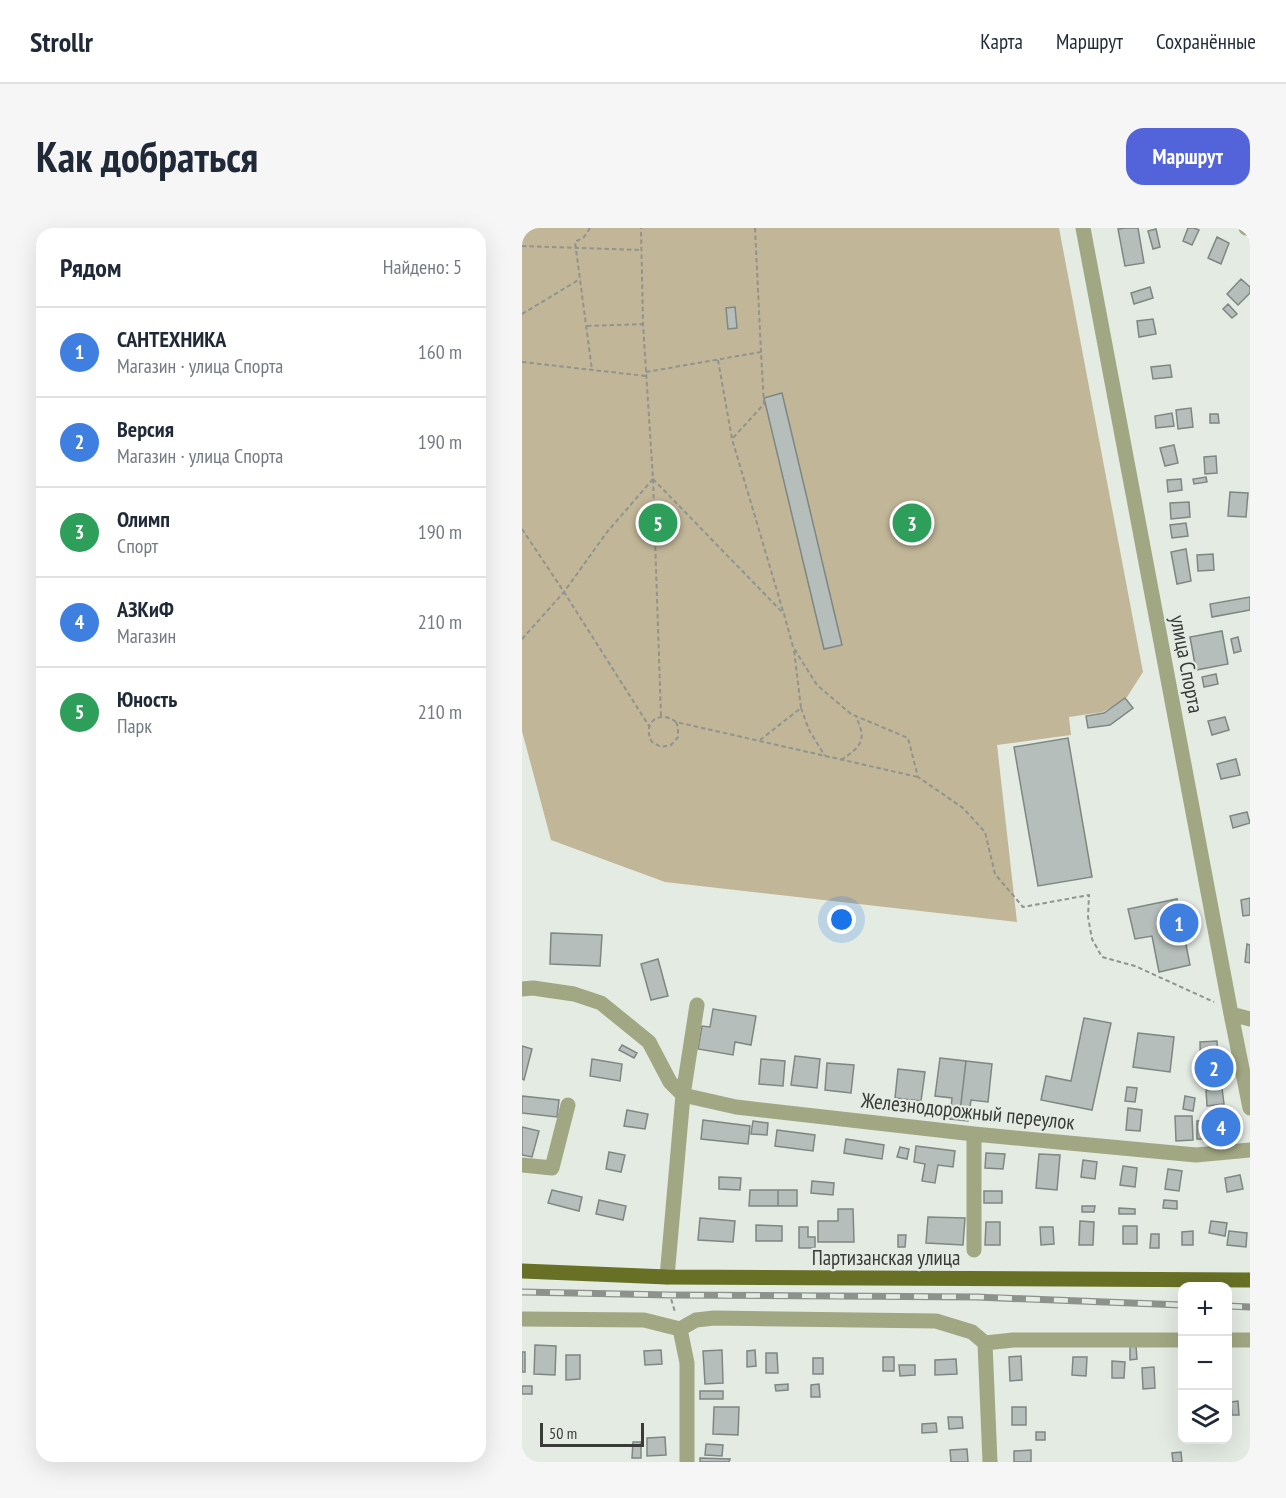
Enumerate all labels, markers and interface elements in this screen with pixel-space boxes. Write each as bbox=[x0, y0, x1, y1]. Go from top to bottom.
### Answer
text: Strollr bbox=[30, 23, 93, 60]
text: Карта bbox=[980, 28, 1023, 55]
text: Маршрут bbox=[1056, 28, 1123, 55]
text: Сохранённые bbox=[1156, 28, 1256, 55]
button: Маршрут bbox=[1126, 128, 1250, 185]
text: Как добраться bbox=[36, 129, 258, 184]
text: Рядом bbox=[60, 251, 121, 284]
text: Найдено: 5 bbox=[383, 254, 462, 280]
text: САНТЕХНИКА bbox=[117, 325, 226, 353]
text: 1 bbox=[75, 339, 84, 365]
text: 160 m bbox=[418, 339, 462, 365]
text: Магазин · улица Спорта bbox=[117, 353, 283, 379]
text: Версия bbox=[117, 415, 174, 443]
text: 2 bbox=[75, 429, 84, 455]
text: 190 m bbox=[418, 429, 462, 455]
text: Магазин · улица Спорта bbox=[117, 443, 283, 469]
pin: 5 bbox=[638, 500, 678, 546]
pin: 3 bbox=[892, 500, 932, 546]
text: Олимп bbox=[117, 505, 170, 533]
text: 3 bbox=[75, 519, 84, 545]
text: 190 m bbox=[418, 519, 462, 545]
text: Спорт bbox=[117, 533, 158, 559]
text: АЗКиФ bbox=[117, 595, 174, 623]
text: 4 bbox=[75, 609, 84, 635]
text: 210 m bbox=[418, 609, 462, 635]
street label: улица Спорта bbox=[1164, 613, 1210, 715]
text: Магазин bbox=[117, 623, 176, 649]
text: Юность bbox=[117, 685, 177, 713]
text: 5 bbox=[75, 699, 84, 725]
text: 210 m bbox=[418, 699, 462, 725]
text: Парк bbox=[117, 713, 152, 739]
pin: 1 bbox=[1160, 900, 1198, 946]
your location bbox=[827, 905, 856, 934]
pin: 2 bbox=[1194, 1046, 1234, 1090]
street label: Железнодорожный переулок bbox=[859, 1086, 1076, 1136]
pin: 4 bbox=[1202, 1104, 1240, 1150]
street label: Партизанская улица bbox=[812, 1244, 960, 1271]
map controls bbox=[1178, 1282, 1232, 1444]
button: + bbox=[1178, 1282, 1232, 1336]
button: − bbox=[1178, 1336, 1232, 1390]
button: layers bbox=[1178, 1390, 1232, 1444]
scale bar bbox=[540, 1420, 644, 1448]
text: 50 m bbox=[549, 1423, 577, 1443]

